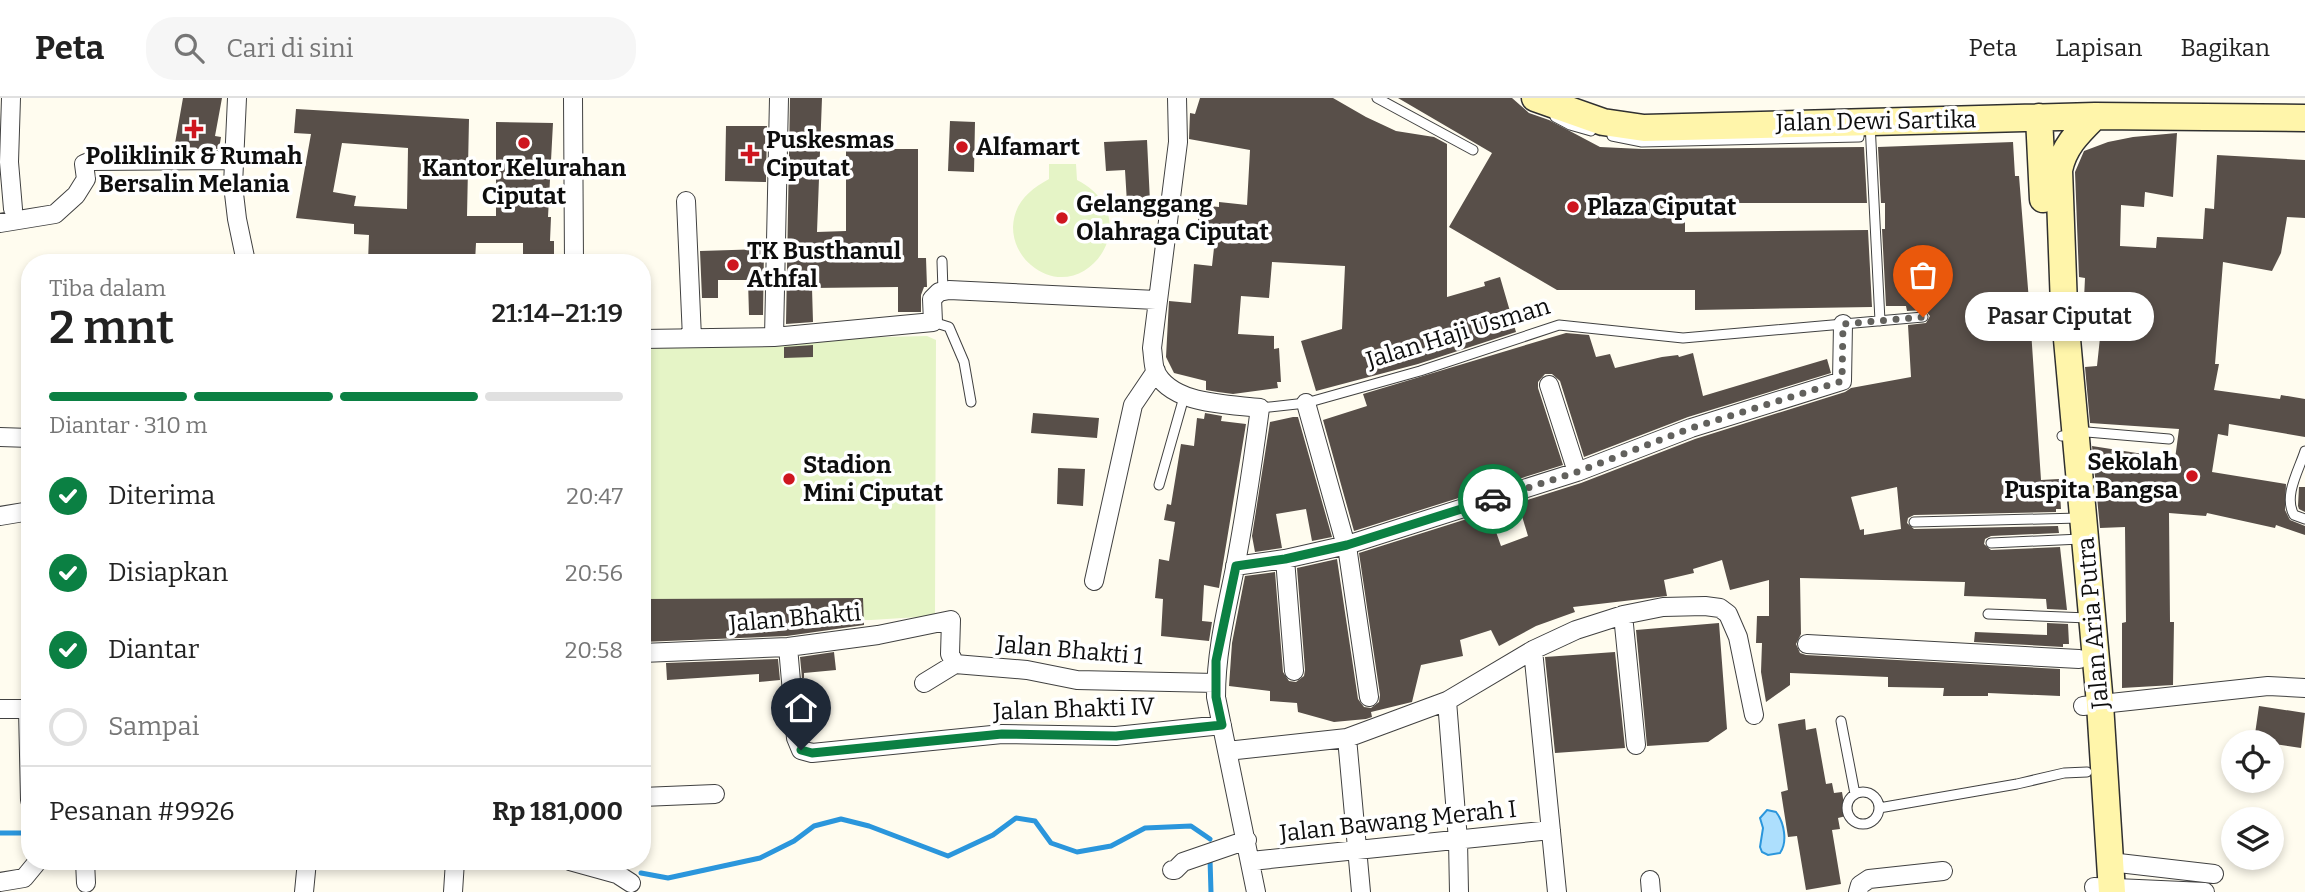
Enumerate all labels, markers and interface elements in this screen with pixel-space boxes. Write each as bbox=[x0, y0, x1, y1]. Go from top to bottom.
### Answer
search box bbox=[146, 17, 636, 80]
text: Peta bbox=[35, 28, 104, 68]
icon: search bbox=[170, 29, 208, 67]
text: Cari di sini bbox=[226, 33, 354, 64]
text: Peta bbox=[1969, 34, 2017, 62]
text: Lapisan bbox=[2055, 34, 2142, 62]
text: Bagikan bbox=[2180, 34, 2270, 62]
street label: Jalan Dewi Sartika bbox=[1775, 105, 1976, 137]
marker: Poliklinik & Rumah Bersalin Melania bbox=[184, 119, 204, 139]
place label: Puskesmas Ciputat bbox=[766, 126, 894, 182]
place label: Alfamart bbox=[976, 133, 1080, 161]
marker: Kantor Kelurahan Ciputat bbox=[516, 135, 532, 151]
marker: Alfamart bbox=[954, 139, 970, 155]
place label: Poliklinik & Rumah Bersalin Melania bbox=[85, 142, 303, 198]
marker: Puskesmas Ciputat bbox=[740, 144, 760, 164]
place label: Kantor Kelurahan Ciputat bbox=[422, 154, 627, 210]
place label: Gelanggang Olahraga Ciputat bbox=[1076, 190, 1270, 246]
place label: Plaza Ciputat bbox=[1587, 193, 1737, 221]
marker: Plaza Ciputat bbox=[1565, 199, 1581, 215]
marker: Gelanggang Olahraga Ciputat bbox=[1054, 210, 1070, 226]
place label: TK Busthanul Athfal bbox=[747, 237, 902, 293]
pin bbox=[1893, 245, 1953, 317]
icon: bag bbox=[1904, 256, 1942, 294]
marker: TK Busthanul Athfal bbox=[725, 257, 741, 273]
text: Tiba dalam bbox=[49, 274, 166, 302]
street label: Jalan Haji Usman bbox=[1362, 292, 1553, 375]
callout: Pasar Ciputat bbox=[1965, 292, 2154, 342]
text: 21:14–21:19 bbox=[492, 298, 623, 329]
text: 2 mnt bbox=[49, 300, 174, 355]
text: Pasar Ciputat bbox=[1987, 302, 2132, 330]
text: Diantar · 310 m bbox=[49, 411, 207, 439]
place label: Sekolah Puspita Bangsa bbox=[2004, 448, 2179, 504]
place label: Stadion Mini Ciputat bbox=[803, 451, 944, 507]
courier bbox=[1458, 464, 1528, 534]
marker: Sekolah Puspita Bangsa bbox=[2184, 468, 2200, 484]
marker: Stadion Mini Ciputat bbox=[781, 471, 797, 487]
icon: check bbox=[49, 477, 87, 515]
text: Diterima bbox=[108, 480, 215, 511]
icon: car bbox=[1474, 480, 1512, 518]
text: 20:47 bbox=[566, 482, 623, 510]
street label: Jalan Aria Putra bbox=[2072, 536, 2115, 711]
icon: check bbox=[49, 554, 87, 592]
text: Disiapkan bbox=[108, 557, 228, 588]
text: 20:56 bbox=[565, 559, 623, 587]
street label: Jalan Bhakti bbox=[727, 598, 862, 638]
street label: Jalan Bhakti 1 bbox=[995, 630, 1145, 670]
icon: check bbox=[49, 631, 87, 669]
text: Diantar bbox=[108, 634, 199, 665]
text: 20:58 bbox=[565, 636, 623, 664]
pin bbox=[771, 678, 831, 750]
icon: home bbox=[782, 689, 820, 727]
street label: Jalan Bhakti IV bbox=[992, 692, 1156, 726]
text: Sampai bbox=[108, 711, 200, 742]
map controls bbox=[2221, 730, 2284, 870]
button: locate bbox=[2221, 730, 2284, 793]
street label: Jalan Bawang Merah I bbox=[1277, 795, 1518, 847]
text: Pesanan #9926 bbox=[49, 796, 235, 827]
text: Rp 181,000 bbox=[492, 796, 623, 827]
button: layers bbox=[2221, 807, 2284, 870]

